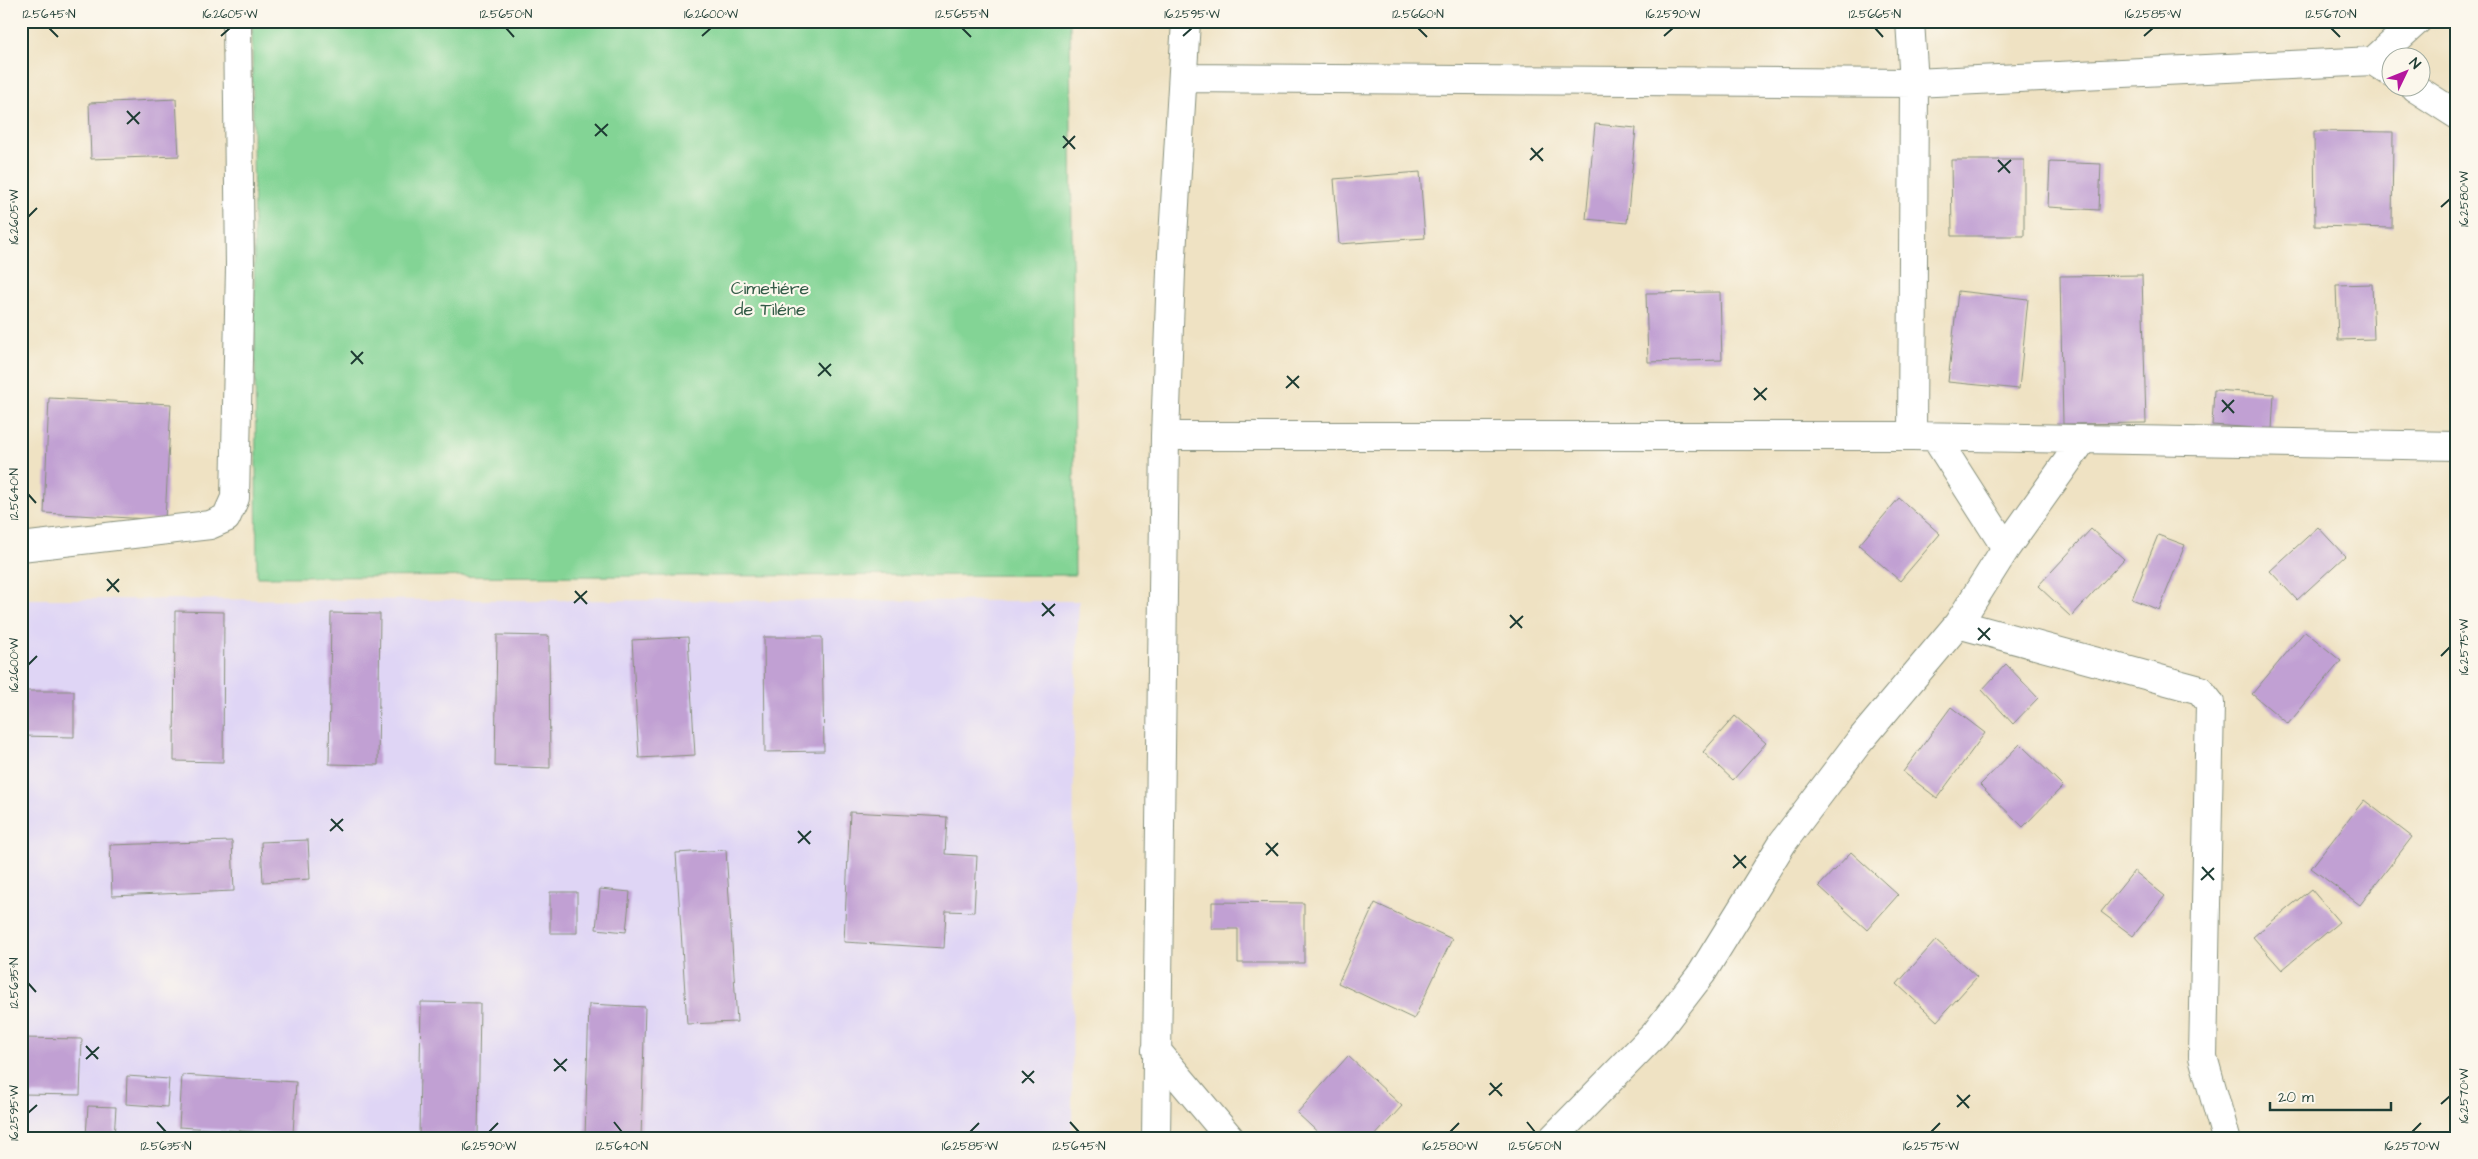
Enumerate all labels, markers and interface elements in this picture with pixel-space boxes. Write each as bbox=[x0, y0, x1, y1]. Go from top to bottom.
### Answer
text: 12.5645°N bbox=[23, 6, 76, 23]
text: 16.2605°W bbox=[202, 6, 258, 23]
text: 12.5650°N bbox=[480, 6, 533, 23]
text: 16.2600°W bbox=[684, 6, 739, 23]
text: 12.5655°N bbox=[935, 6, 989, 23]
text: 16.2595°W bbox=[1164, 6, 1220, 23]
text: 12.5660°N bbox=[1392, 6, 1444, 23]
text: 16.2590°W bbox=[1646, 6, 1701, 23]
text: 12.5665°N bbox=[1849, 6, 1902, 23]
text: 16.2585°W bbox=[2125, 6, 2182, 23]
text: 12.5670°N bbox=[2305, 6, 2357, 23]
north arrow bbox=[2380, 48, 2430, 98]
text: N bbox=[2404, 54, 2425, 74]
text: 16.2580°W bbox=[2456, 171, 2473, 227]
text: 16.2605°W bbox=[6, 189, 23, 245]
park label: Cimetiére de Tiléne bbox=[731, 276, 810, 322]
text: 12.5640°N bbox=[6, 468, 23, 520]
text: 16.2575°W bbox=[2456, 618, 2473, 675]
text: 16.2600°W bbox=[6, 637, 23, 692]
text: 12.5635°N bbox=[6, 957, 23, 1008]
text: 16.2570°W bbox=[2456, 1068, 2473, 1123]
scale bar bbox=[2270, 1079, 2392, 1111]
text: 16.2595°W bbox=[6, 1085, 23, 1141]
text: 20 m bbox=[2278, 1087, 2314, 1108]
text: 12.5635°N bbox=[141, 1138, 192, 1155]
text: 16.2590°W bbox=[462, 1138, 517, 1155]
text: 12.5640°N bbox=[596, 1138, 648, 1155]
text: 16.2585°W bbox=[942, 1138, 999, 1155]
text: 12.5645°N bbox=[1053, 1138, 1106, 1155]
text: 16.2580°W bbox=[1422, 1138, 1478, 1155]
text: 12.5650°N bbox=[1509, 1138, 1562, 1155]
text: 16.2575°W bbox=[1903, 1138, 1960, 1155]
text: 16.2570°W bbox=[2385, 1138, 2440, 1155]

